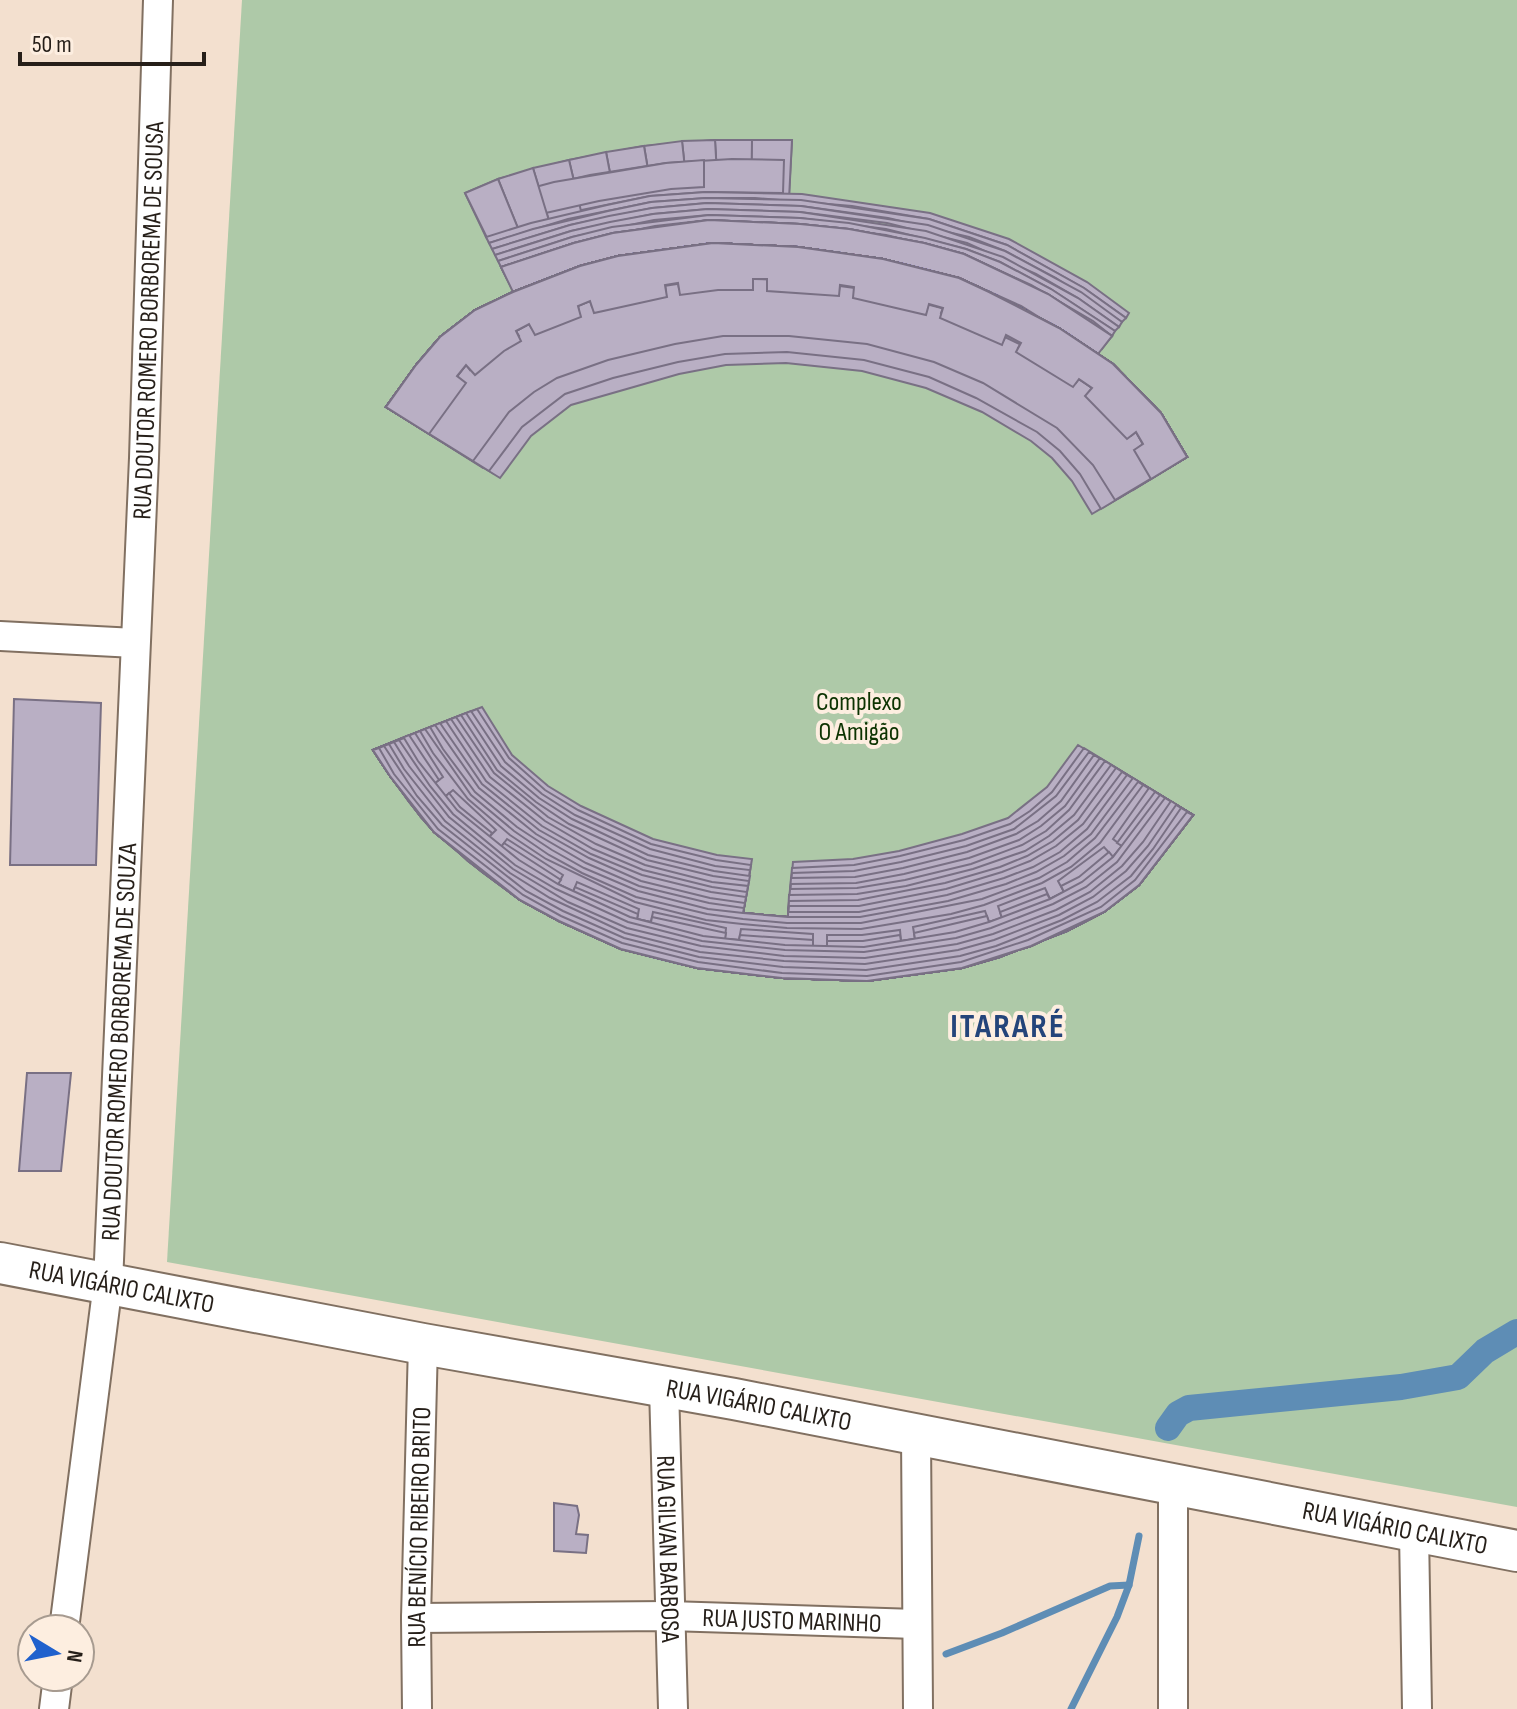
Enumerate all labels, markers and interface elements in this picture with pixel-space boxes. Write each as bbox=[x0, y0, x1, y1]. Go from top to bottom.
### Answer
scale bar bbox=[20, 16, 204, 66]
text: 50 m bbox=[32, 30, 72, 59]
street label: RUA DOUTOR ROMERO BORBOREMA DE SOUSA bbox=[127, 120, 171, 520]
park label: Complexo O Amigão bbox=[816, 687, 902, 748]
street label: RUA DOUTOR ROMERO BORBOREMA DE SOUZA bbox=[96, 842, 144, 1241]
district label: ITARARÉ bbox=[950, 1006, 1066, 1047]
street label: RUA VIGÁRIO CALIXTO bbox=[26, 1255, 217, 1321]
street label: RUA VIGÁRIO CALIXTO bbox=[664, 1373, 854, 1438]
street label: RUA BENÍCIO RIBEIRO BRITO bbox=[402, 1406, 438, 1648]
street label: RUA GILVAN BARBOSA bbox=[649, 1455, 685, 1644]
street label: RUA VIGÁRIO CALIXTO bbox=[1300, 1496, 1490, 1562]
street label: RUA JUSTO MARINHO bbox=[702, 1603, 882, 1640]
north arrow bbox=[16, 1613, 96, 1693]
text: N bbox=[60, 1648, 89, 1664]

